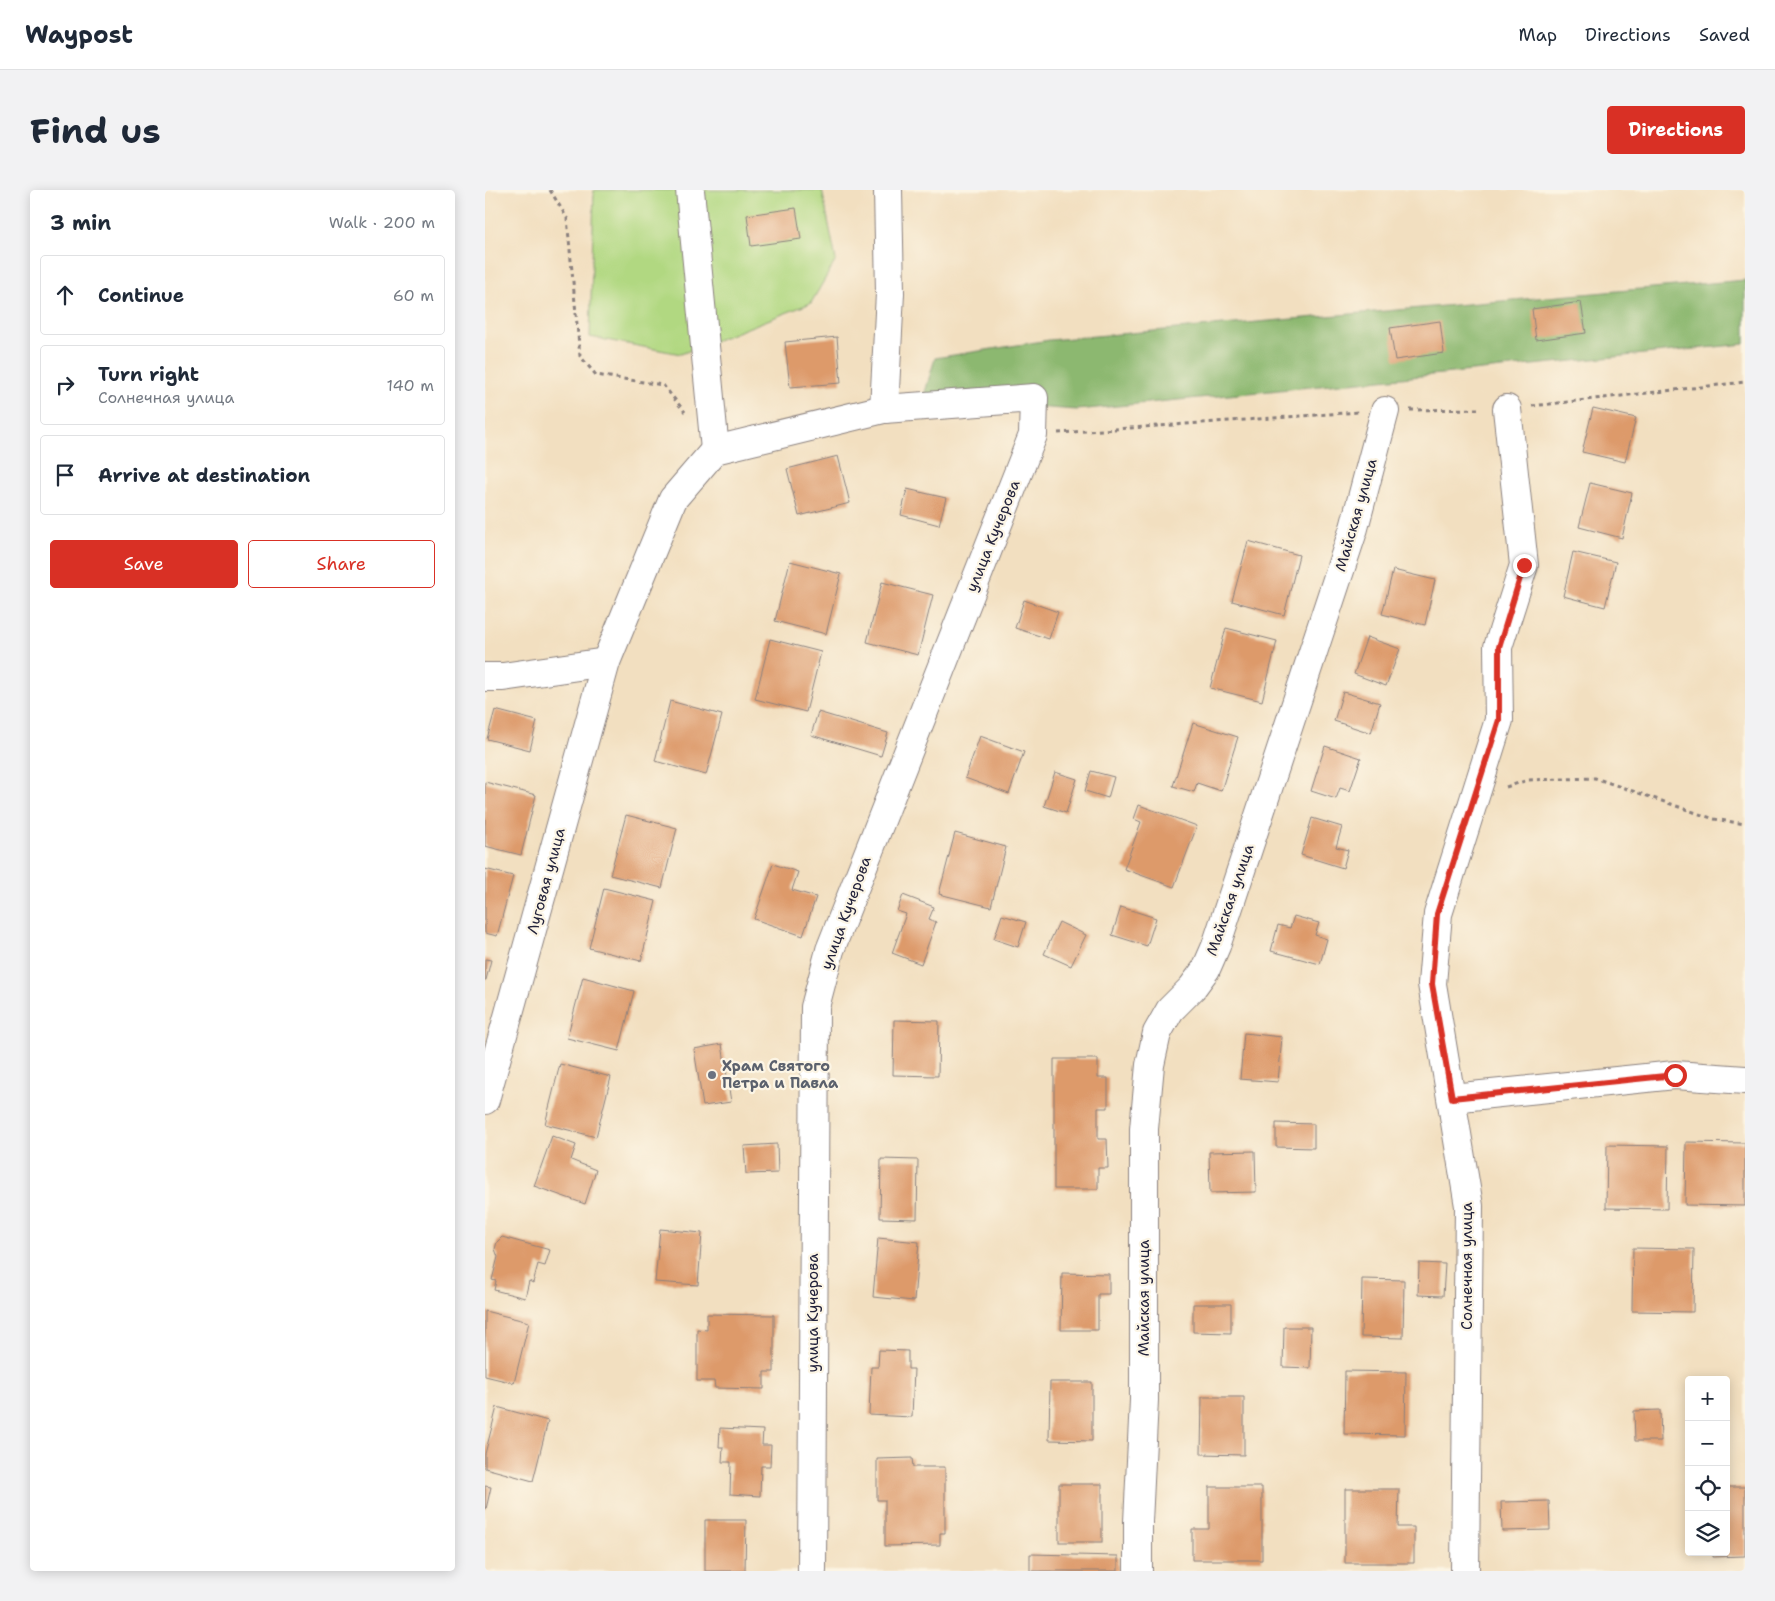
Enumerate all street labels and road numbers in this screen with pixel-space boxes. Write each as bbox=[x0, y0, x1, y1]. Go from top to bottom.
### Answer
street label: Майская улица bbox=[1330, 456, 1382, 574]
street label: улица Кучерова bbox=[961, 476, 1025, 595]
street label: Луговая улица bbox=[522, 825, 570, 936]
street label: Майская улица bbox=[1202, 841, 1259, 958]
street label: улица Кучерова bbox=[816, 853, 876, 972]
street label: Солнечная улица bbox=[1457, 1201, 1477, 1330]
street label: Майская улица bbox=[1134, 1239, 1154, 1356]
street label: улица Кучерова bbox=[803, 1253, 823, 1373]

